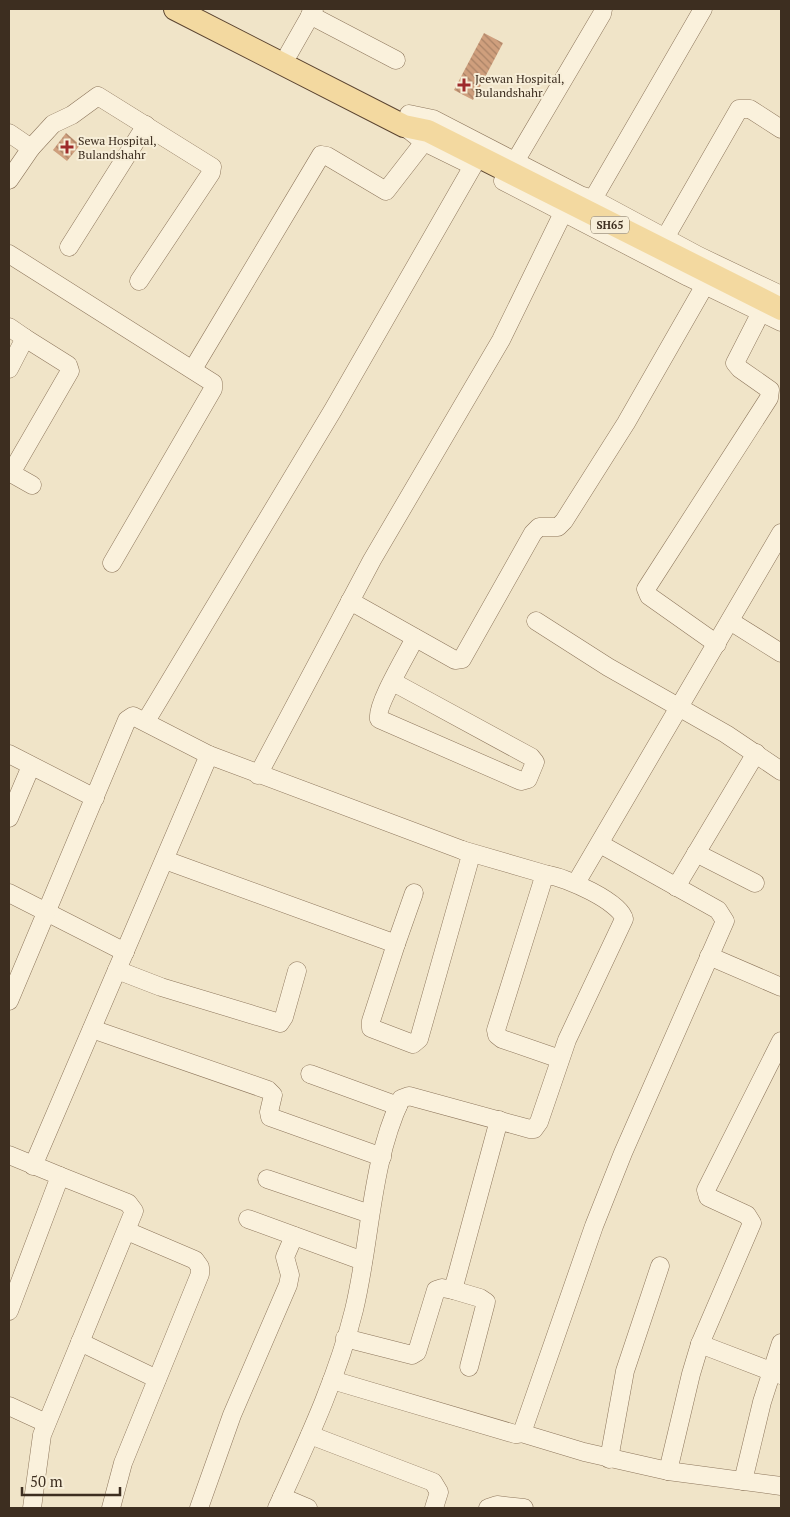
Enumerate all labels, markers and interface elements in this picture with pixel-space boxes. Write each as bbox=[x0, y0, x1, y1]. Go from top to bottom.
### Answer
place label: Jeewan Hospital, Bulandshahr bbox=[475, 71, 565, 100]
marker: Jeewan Hospital, Bulandshahr bbox=[457, 78, 471, 92]
place label: Sewa Hospital, Bulandshahr bbox=[78, 133, 157, 162]
marker: Sewa Hospital, Bulandshahr bbox=[60, 140, 74, 154]
road number: SH65 bbox=[591, 216, 629, 234]
scale bar bbox=[22, 1464, 120, 1496]
text: 50 m bbox=[30, 1471, 63, 1491]

